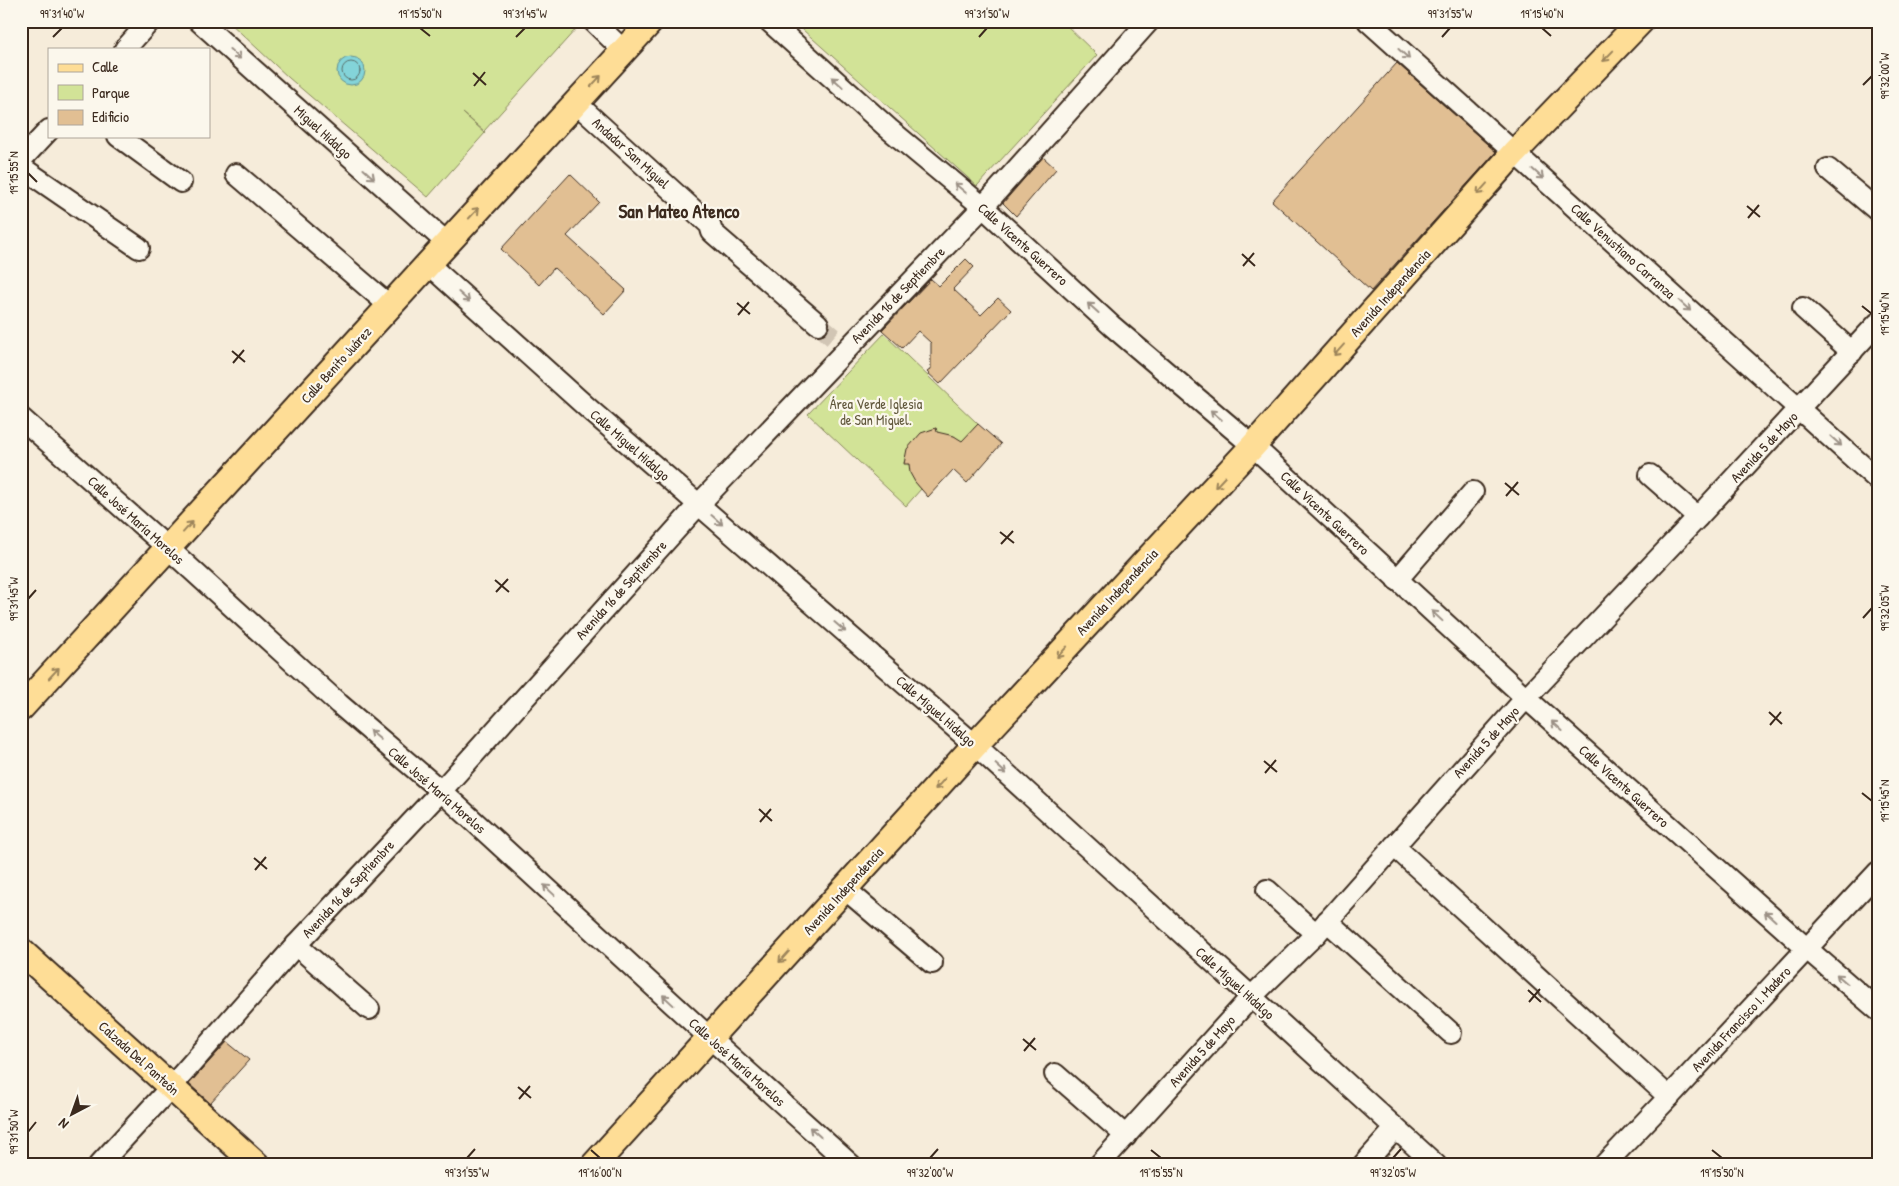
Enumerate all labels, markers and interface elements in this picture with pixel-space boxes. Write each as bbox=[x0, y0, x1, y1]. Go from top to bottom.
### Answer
text: 99°31'40"W bbox=[40, 5, 85, 22]
text: 19°15'50"N bbox=[398, 5, 442, 22]
text: 99°31'45"W bbox=[503, 5, 548, 22]
text: 99°31'50"W bbox=[965, 5, 1010, 22]
text: 99°31'55"W bbox=[1428, 5, 1473, 22]
text: 19°15'40"N bbox=[1521, 5, 1563, 22]
legend bbox=[48, 48, 210, 138]
one-way arrow bbox=[228, 48, 241, 60]
one-way arrow bbox=[1398, 48, 1411, 60]
one-way arrow bbox=[1602, 50, 1614, 63]
text: 99°32'00"W bbox=[1876, 52, 1893, 99]
text: Calle bbox=[92, 56, 119, 77]
one-way arrow bbox=[590, 74, 602, 87]
one-way arrow bbox=[830, 76, 843, 88]
text: Parque bbox=[92, 82, 130, 103]
street label: Miguel Hidalgo bbox=[290, 100, 357, 164]
text: Edificio bbox=[92, 106, 129, 127]
street label: Andador San Miguel bbox=[588, 113, 674, 193]
text: 19°15'55"N bbox=[5, 151, 22, 195]
one-way arrow bbox=[363, 168, 376, 180]
one-way arrow bbox=[1532, 169, 1545, 180]
one-way arrow bbox=[953, 182, 966, 194]
one-way arrow bbox=[1476, 183, 1488, 196]
district label: San Mateo Atenco bbox=[619, 198, 740, 224]
street label: Calle Vicente Guerrero bbox=[974, 198, 1073, 289]
street label: Calle Venustiano Carranza bbox=[1567, 199, 1680, 303]
one-way arrow bbox=[469, 207, 480, 220]
street label: Avenida 16 de Septiembre bbox=[847, 242, 950, 348]
street label: Avenida Independencia bbox=[1345, 244, 1435, 341]
one-way arrow bbox=[458, 291, 471, 303]
text: 19°15'40"N bbox=[1876, 293, 1893, 335]
one-way arrow bbox=[1678, 301, 1691, 312]
one-way arrow bbox=[1087, 303, 1100, 314]
street label: Calle Benito Juárez bbox=[296, 322, 375, 407]
one-way arrow bbox=[1333, 344, 1345, 357]
park label: Área Verde Iglesia de San Miguel. bbox=[830, 394, 923, 430]
street label: Calle Miguel Hidalgo bbox=[586, 405, 675, 486]
street label: Avenida 5 de Mayo bbox=[1726, 407, 1802, 487]
one-way arrow bbox=[1210, 409, 1223, 421]
one-way arrow bbox=[1829, 435, 1842, 447]
street label: Calle Vicente Guerrero bbox=[1277, 466, 1374, 559]
street label: Calle José María Morelos bbox=[84, 471, 189, 568]
one-way arrow bbox=[1214, 476, 1226, 488]
one-way arrow bbox=[711, 514, 724, 526]
one-way arrow bbox=[182, 521, 194, 534]
street label: Avenida 16 de Septiembre bbox=[571, 536, 671, 644]
street label: Avenida Independencia bbox=[1072, 544, 1163, 640]
text: 99°31'45"W bbox=[5, 576, 22, 621]
text: 99°32'05"W bbox=[1876, 584, 1893, 631]
one-way arrow bbox=[1431, 611, 1444, 623]
one-way arrow bbox=[833, 621, 846, 633]
one-way arrow bbox=[1056, 646, 1068, 658]
one-way arrow bbox=[48, 666, 60, 679]
street label: Calle Miguel Hidalgo bbox=[892, 671, 981, 752]
street label: Avenida 5 de Mayo bbox=[1448, 701, 1524, 782]
one-way arrow bbox=[1550, 720, 1563, 732]
one-way arrow bbox=[369, 730, 382, 741]
street label: Calle Vicente Guerrero bbox=[1575, 740, 1674, 831]
street label: Calle José María Morelos bbox=[384, 742, 490, 837]
one-way arrow bbox=[995, 763, 1008, 775]
one-way arrow bbox=[934, 778, 945, 791]
text: 19°15'45"N bbox=[1876, 780, 1893, 822]
street label: Avenida 16 de Septiembre bbox=[297, 835, 399, 942]
street label: Avenida Independencia bbox=[798, 842, 888, 939]
one-way arrow bbox=[542, 884, 555, 896]
one-way arrow bbox=[1763, 910, 1776, 922]
street label: Calle Miguel Hidalgo bbox=[1191, 942, 1279, 1024]
one-way arrow bbox=[778, 950, 790, 963]
street label: Avenida Francisco I. Madero bbox=[1687, 962, 1795, 1076]
one-way arrow bbox=[1836, 974, 1849, 985]
one-way arrow bbox=[662, 994, 675, 1006]
street label: Avenida 5 de Mayo bbox=[1164, 1010, 1240, 1091]
street label: Calle José María Morelos bbox=[685, 1013, 790, 1110]
street label: Calzada Del Panteón bbox=[95, 1016, 184, 1099]
north arrow bbox=[48, 1088, 98, 1138]
text: 99°31'50"W bbox=[5, 1109, 22, 1154]
text: N bbox=[54, 1114, 72, 1134]
one-way arrow bbox=[808, 1126, 821, 1138]
text: 99°31'55"W bbox=[445, 1164, 490, 1181]
text: 19°16'00"N bbox=[578, 1164, 622, 1181]
text: 99°32'00"W bbox=[907, 1164, 954, 1181]
text: 19°15'55"N bbox=[1139, 1164, 1183, 1181]
text: 99°32'05"W bbox=[1370, 1164, 1417, 1181]
text: 19°15'50"N bbox=[1700, 1164, 1744, 1181]

